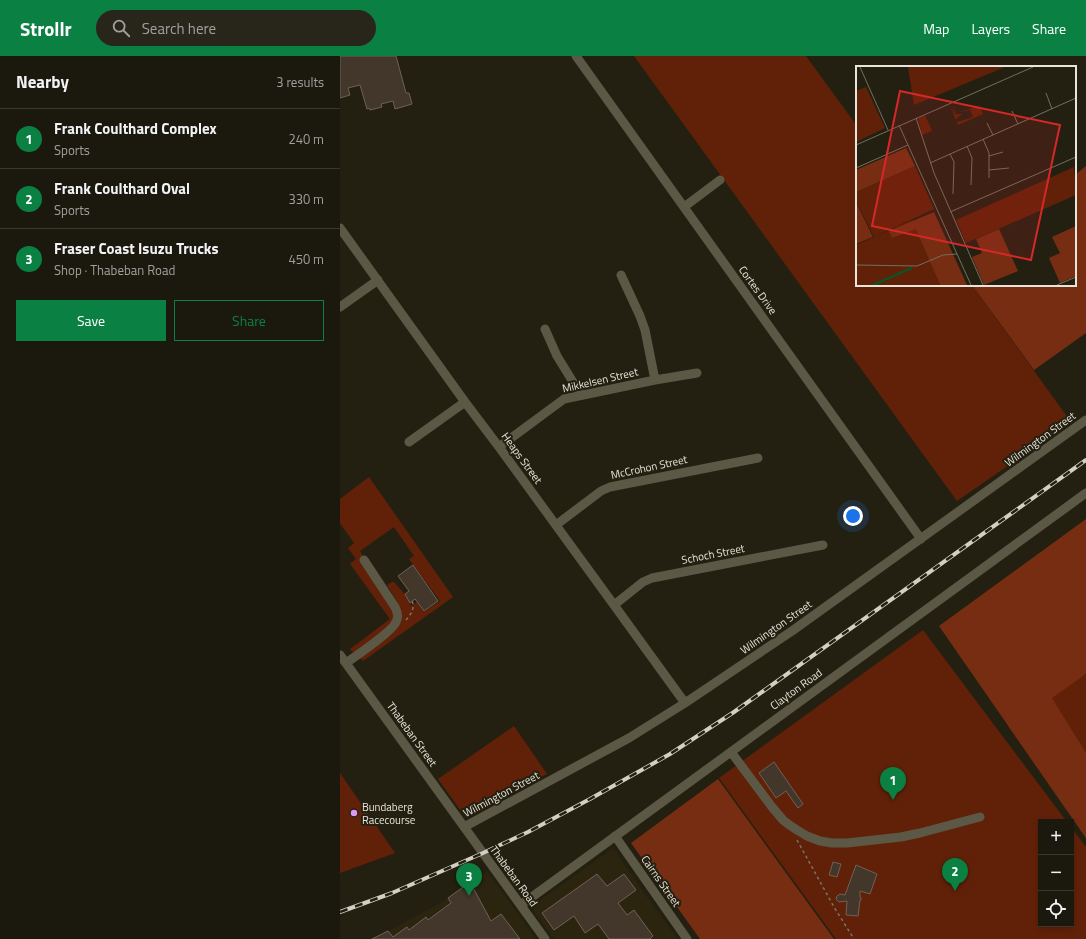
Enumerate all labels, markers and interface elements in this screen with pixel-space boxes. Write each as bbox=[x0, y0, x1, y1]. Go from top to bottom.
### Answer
search box bbox=[96, 10, 376, 46]
text: Strollr bbox=[20, 14, 72, 43]
icon: search bbox=[110, 17, 132, 39]
text: Search here bbox=[142, 17, 216, 40]
text: Map bbox=[923, 18, 949, 39]
text: Layers bbox=[971, 18, 1010, 39]
text: Share bbox=[1032, 18, 1066, 39]
inset map bbox=[856, 66, 1076, 286]
text: Nearby bbox=[16, 69, 69, 95]
text: 3 results bbox=[276, 72, 324, 92]
text: Frank Coulthard Complex bbox=[54, 117, 217, 140]
text: 1 bbox=[25, 129, 33, 149]
text: 240 m bbox=[288, 129, 324, 149]
text: Sports bbox=[54, 140, 90, 160]
text: Frank Coulthard Oval bbox=[54, 177, 190, 200]
text: 2 bbox=[25, 189, 33, 209]
text: 330 m bbox=[288, 189, 324, 209]
text: Sports bbox=[54, 200, 90, 220]
text: Fraser Coast Isuzu Trucks bbox=[54, 237, 219, 260]
text: 3 bbox=[25, 249, 33, 269]
text: 450 m bbox=[288, 249, 324, 269]
text: Shop · Thabeban Road bbox=[54, 260, 175, 280]
street label: Cortes Drive bbox=[735, 262, 781, 318]
button: Save bbox=[16, 300, 166, 341]
button: Share bbox=[174, 300, 324, 341]
street label: Mikkelsen Street bbox=[560, 363, 640, 397]
street label: Wilmington Street bbox=[1001, 408, 1079, 470]
street label: Heaps Street bbox=[498, 429, 546, 487]
street label: McCrohon Street bbox=[609, 451, 689, 483]
your location bbox=[843, 506, 863, 526]
street label: Schoch Street bbox=[680, 540, 746, 568]
street label: Wilmington Street bbox=[737, 596, 815, 658]
street label: Clayton Road bbox=[767, 664, 826, 713]
street label: Thabeban Street bbox=[383, 698, 441, 770]
street label: Wilmington Street bbox=[460, 767, 542, 821]
pin: 1 bbox=[880, 767, 906, 800]
place label: Bundaberg Racecourse bbox=[362, 799, 416, 828]
marker: Bundaberg Racecourse bbox=[349, 808, 359, 818]
map controls bbox=[1038, 819, 1074, 927]
button: + bbox=[1038, 819, 1074, 855]
street label: Thabeban Road bbox=[486, 842, 542, 910]
street label: Cairns Street bbox=[637, 852, 685, 910]
button: − bbox=[1038, 855, 1074, 891]
pin: 2 bbox=[942, 858, 968, 891]
pin: 3 bbox=[456, 863, 482, 896]
button: locate bbox=[1038, 891, 1074, 927]

